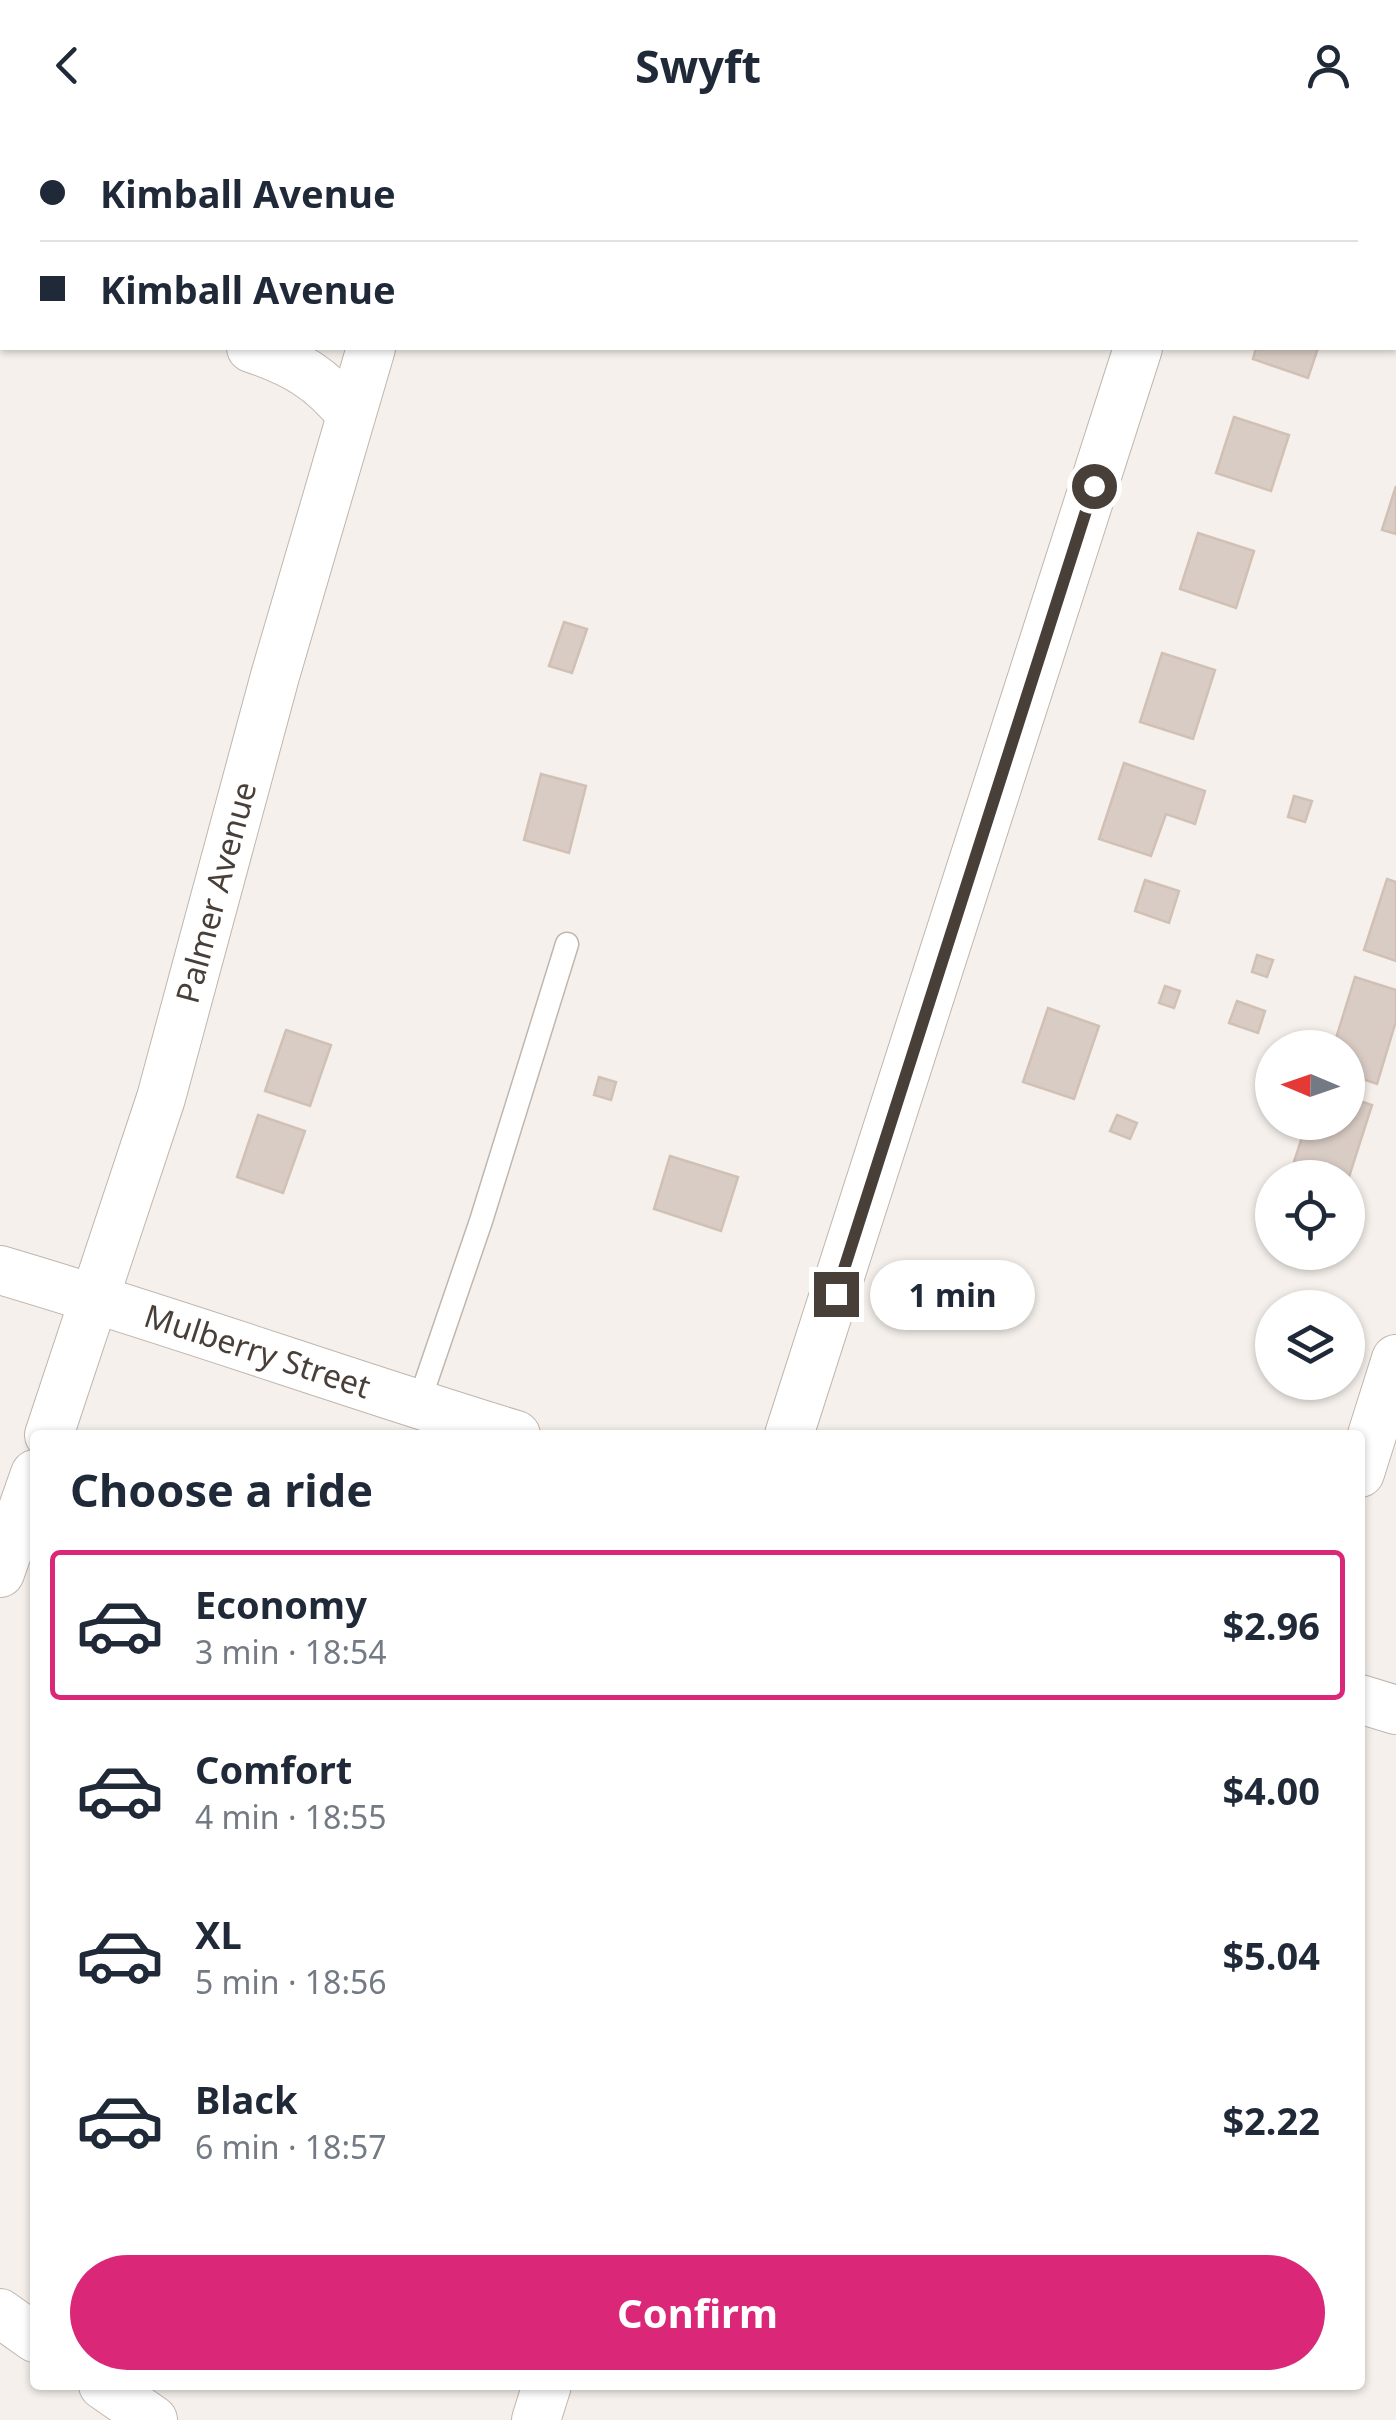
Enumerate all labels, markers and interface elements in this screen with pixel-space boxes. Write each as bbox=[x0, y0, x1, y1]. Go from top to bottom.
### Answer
text: Swyft bbox=[635, 35, 761, 96]
icon: back bbox=[40, 38, 95, 93]
icon: person bbox=[1301, 38, 1356, 93]
text: Kimball Avenue bbox=[100, 167, 396, 219]
text: Kimball Avenue bbox=[100, 263, 396, 315]
route start bbox=[1072, 464, 1117, 509]
street label: Palmer Avenue bbox=[165, 777, 265, 1008]
north arrow bbox=[1255, 1030, 1365, 1140]
map controls bbox=[1255, 1030, 1365, 1400]
button: locate bbox=[1255, 1160, 1365, 1270]
callout: 1 min bbox=[871, 1259, 1036, 1329]
route end bbox=[814, 1272, 859, 1317]
text: 1 min bbox=[908, 1273, 997, 1316]
button: layers bbox=[1255, 1290, 1365, 1400]
street label: Mulberry Street bbox=[139, 1293, 376, 1407]
text: Choose a ride bbox=[70, 1459, 373, 1520]
text: Economy bbox=[195, 1578, 367, 1630]
icon: car bbox=[75, 1580, 165, 1670]
text: $2.96 bbox=[1222, 1599, 1320, 1651]
text: 3 min · 18:54 bbox=[195, 1630, 387, 1673]
text: Comfort bbox=[195, 1743, 352, 1795]
icon: car bbox=[75, 1745, 165, 1835]
text: $4.00 bbox=[1222, 1764, 1320, 1816]
text: 4 min · 18:55 bbox=[195, 1795, 387, 1838]
text: XL bbox=[195, 1908, 242, 1960]
icon: car bbox=[75, 1910, 165, 2000]
text: $5.04 bbox=[1222, 1929, 1320, 1981]
text: 5 min · 18:56 bbox=[195, 1960, 387, 2003]
text: Black bbox=[195, 2073, 298, 2125]
icon: car bbox=[75, 2075, 165, 2165]
text: $2.22 bbox=[1222, 2094, 1320, 2146]
text: 6 min · 18:57 bbox=[195, 2125, 387, 2168]
button: Confirm bbox=[70, 2255, 1325, 2370]

